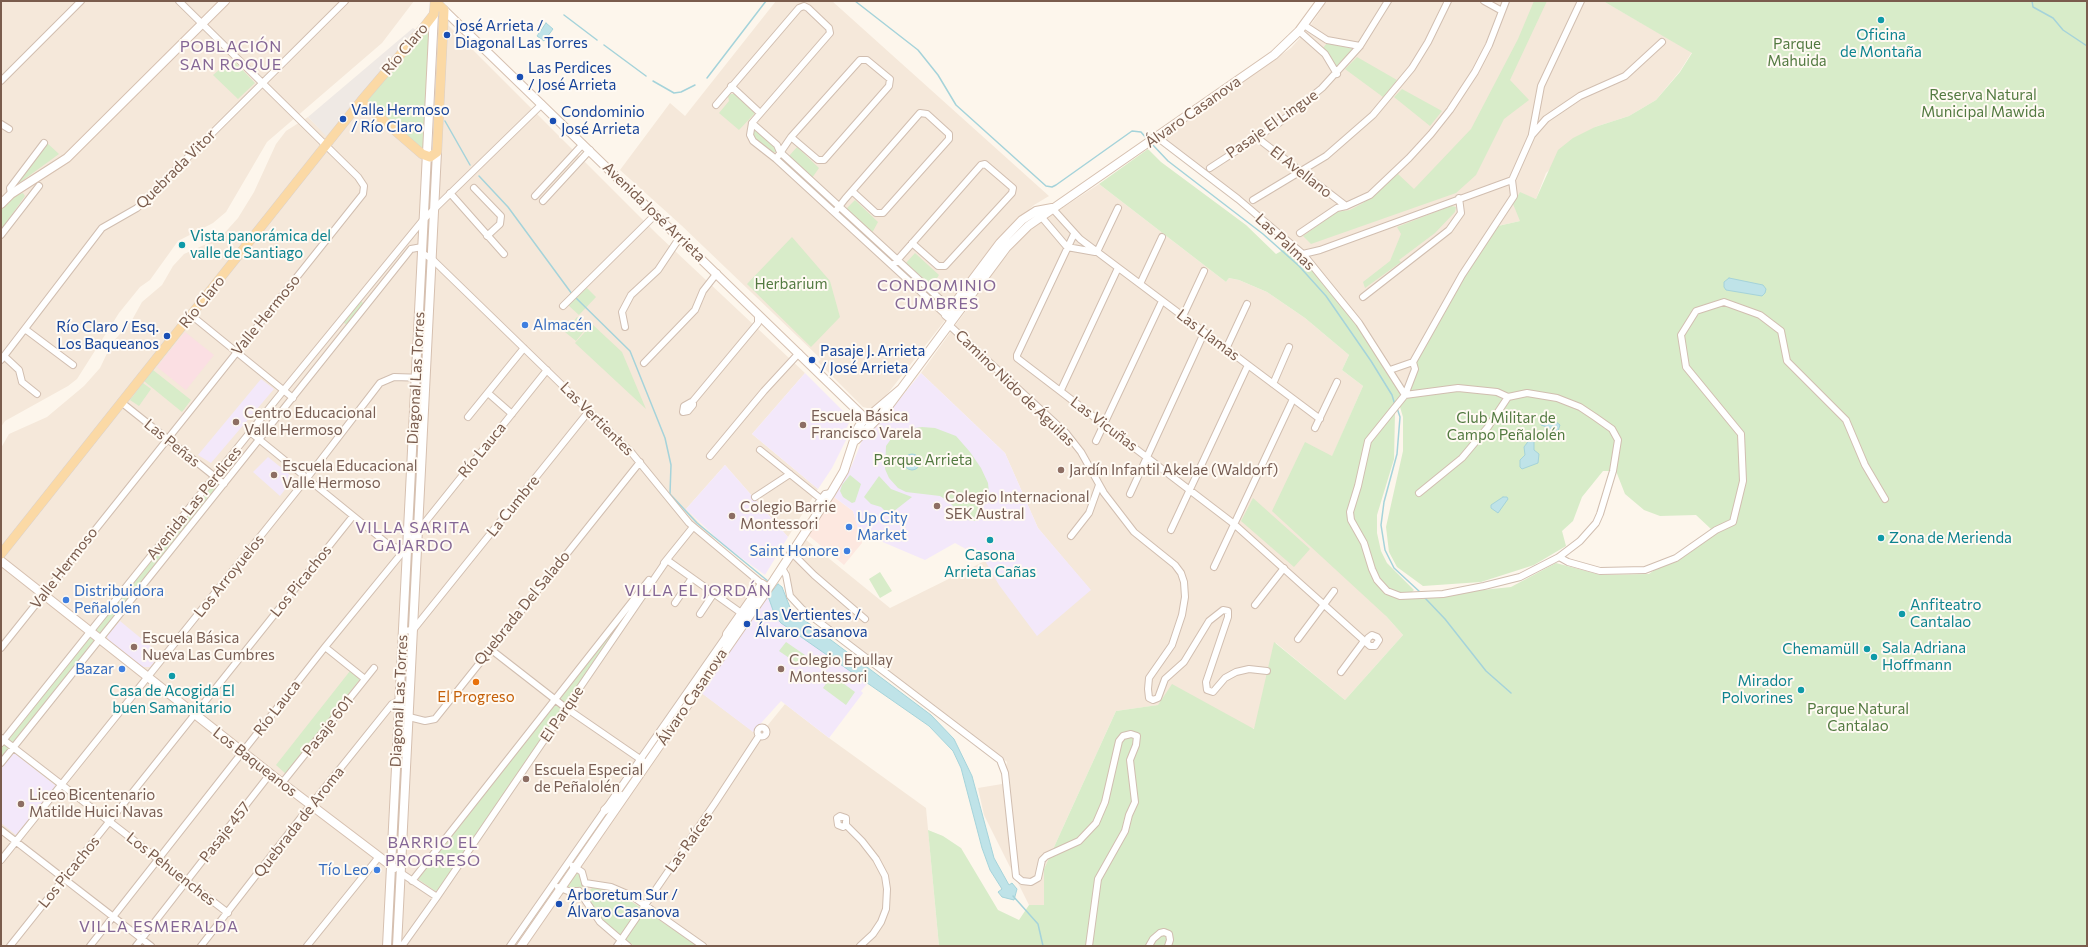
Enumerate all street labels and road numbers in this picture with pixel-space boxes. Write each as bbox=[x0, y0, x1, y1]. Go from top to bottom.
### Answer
street label: Río Claro bbox=[378, 19, 432, 79]
street label: Álvaro Casanova bbox=[1142, 72, 1244, 152]
street label: Pasaje El Lingue bbox=[1223, 86, 1321, 162]
street label: Quebrada Vitor bbox=[132, 125, 220, 213]
street label: El Avellano bbox=[1266, 142, 1336, 202]
street label: Avenida José Arrieta bbox=[599, 158, 709, 266]
street label: Las Palmas bbox=[1251, 210, 1319, 274]
street label: Valle Hermoso bbox=[228, 271, 304, 359]
street label: Río Claro bbox=[175, 272, 229, 332]
street label: Las Llamas bbox=[1173, 306, 1243, 364]
street label: Diagonal Las Torres bbox=[404, 311, 428, 445]
street label: Camino Nido de Águilas bbox=[951, 326, 1079, 450]
street label: Las Vertientes bbox=[556, 378, 638, 460]
street label: Las Vicuñas bbox=[1067, 393, 1141, 455]
street label: Las Peñas bbox=[141, 415, 203, 471]
street label: Río Lauca bbox=[454, 419, 510, 481]
street label: Avenida Las Perdices bbox=[143, 443, 245, 563]
street label: La Cumbre bbox=[483, 472, 543, 540]
street label: Valle Hermoso bbox=[27, 524, 101, 612]
street label: Los Arroyuelos bbox=[190, 531, 268, 621]
street label: Los Picachos bbox=[267, 541, 335, 621]
street label: Quebrada Del Salado bbox=[470, 547, 574, 669]
street label: Diagonal Las Torres bbox=[387, 634, 411, 768]
street label: Álvaro Casanova bbox=[653, 645, 731, 749]
street label: Río Lauca bbox=[250, 677, 304, 739]
street label: El Parque bbox=[537, 683, 587, 745]
street label: Pasaje 601 bbox=[299, 692, 357, 760]
street label: Los Baqueanos bbox=[209, 724, 301, 800]
street label: Quebrada de Aroma bbox=[250, 763, 348, 881]
street label: Pasaje 457 bbox=[196, 798, 254, 866]
street label: Las Raíces bbox=[662, 808, 716, 876]
street label: Los Pehuenches bbox=[123, 829, 219, 909]
street label: Los Picachos bbox=[35, 832, 103, 912]

